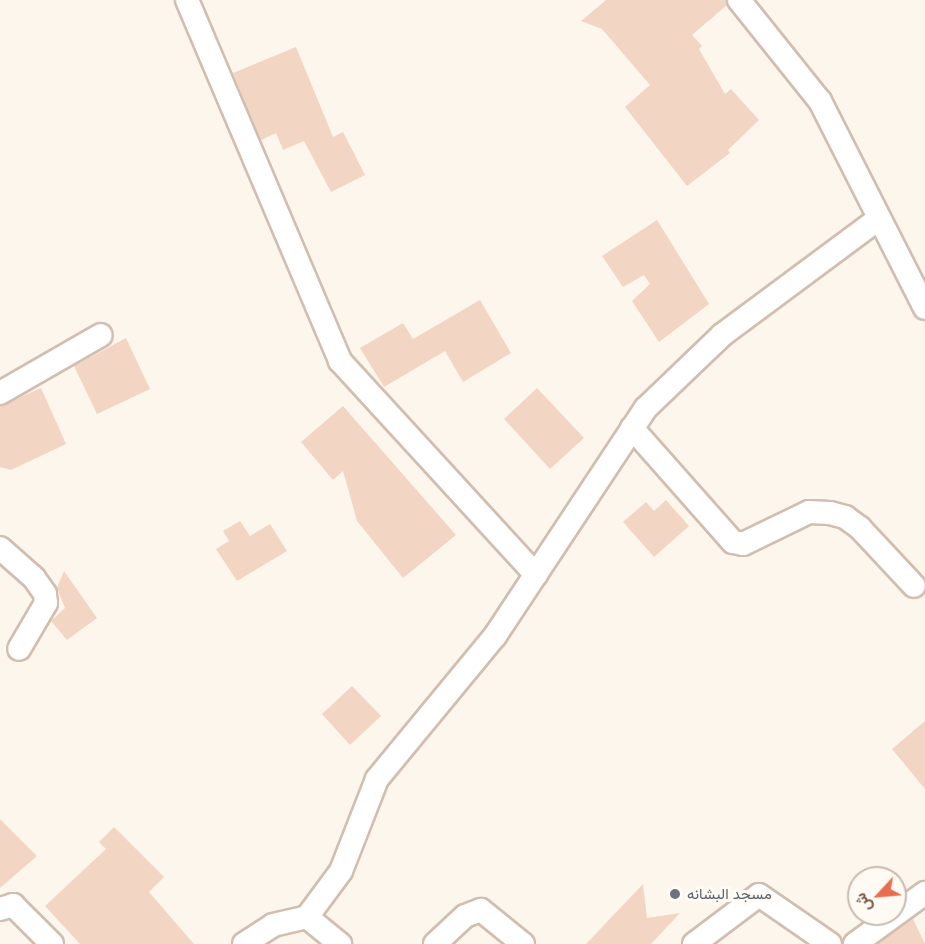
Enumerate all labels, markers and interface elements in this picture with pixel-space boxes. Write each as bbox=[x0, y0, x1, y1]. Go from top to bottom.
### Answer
north arrow bbox=[847, 866, 907, 926]
place label: مسجد البشانه bbox=[687, 885, 772, 903]
marker: مسجد البشانه bbox=[668, 887, 682, 901]
text: ش bbox=[849, 890, 876, 916]

